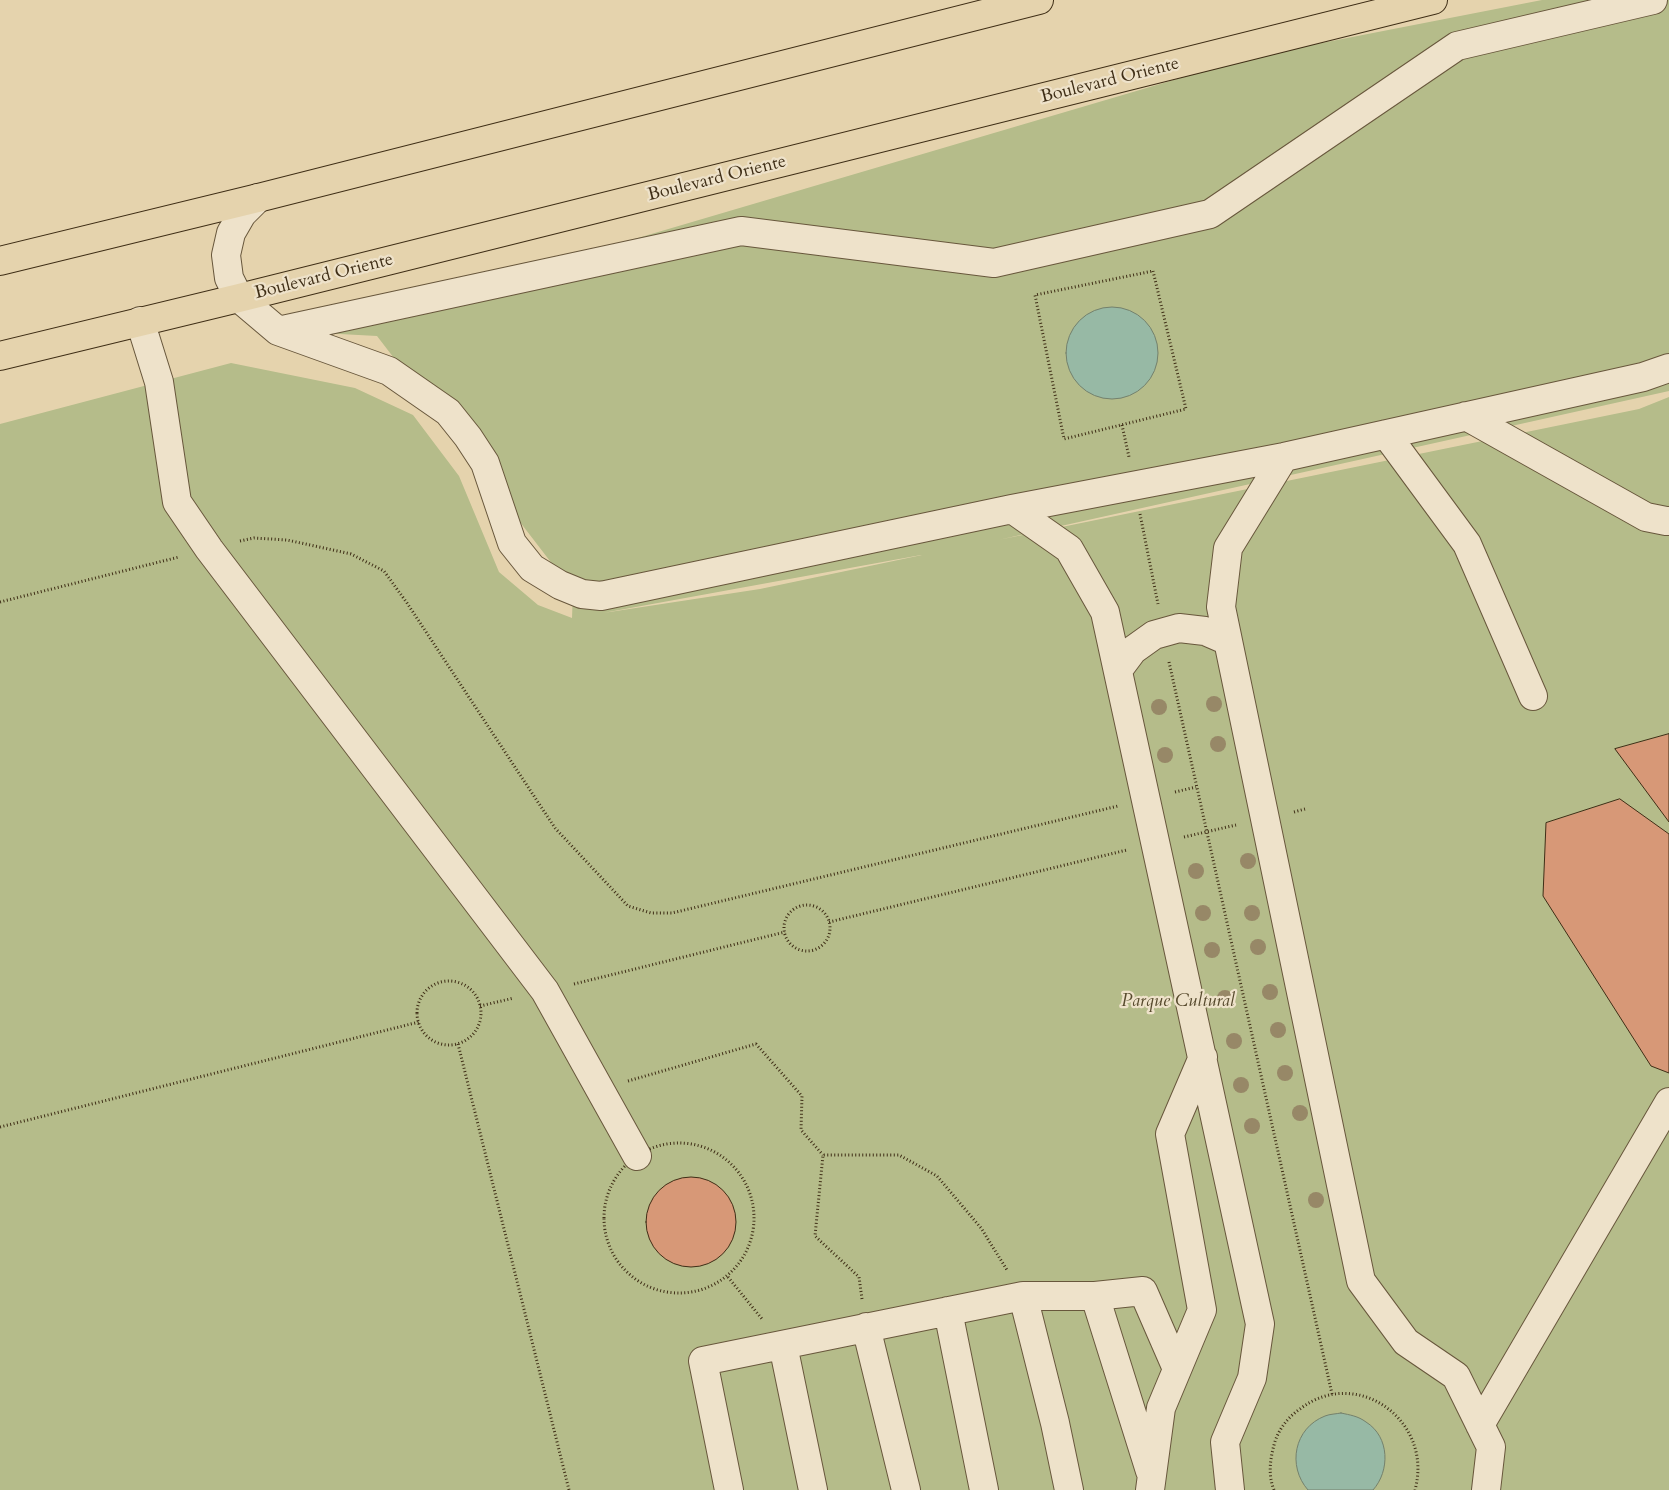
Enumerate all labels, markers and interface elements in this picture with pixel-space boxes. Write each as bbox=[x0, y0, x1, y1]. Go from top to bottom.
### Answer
street label: Boulevard Oriente bbox=[1039, 53, 1181, 109]
street label: Boulevard Oriente bbox=[646, 151, 788, 207]
street label: Boulevard Oriente bbox=[253, 249, 395, 305]
park label: Parque Cultural bbox=[1121, 991, 1235, 1013]

